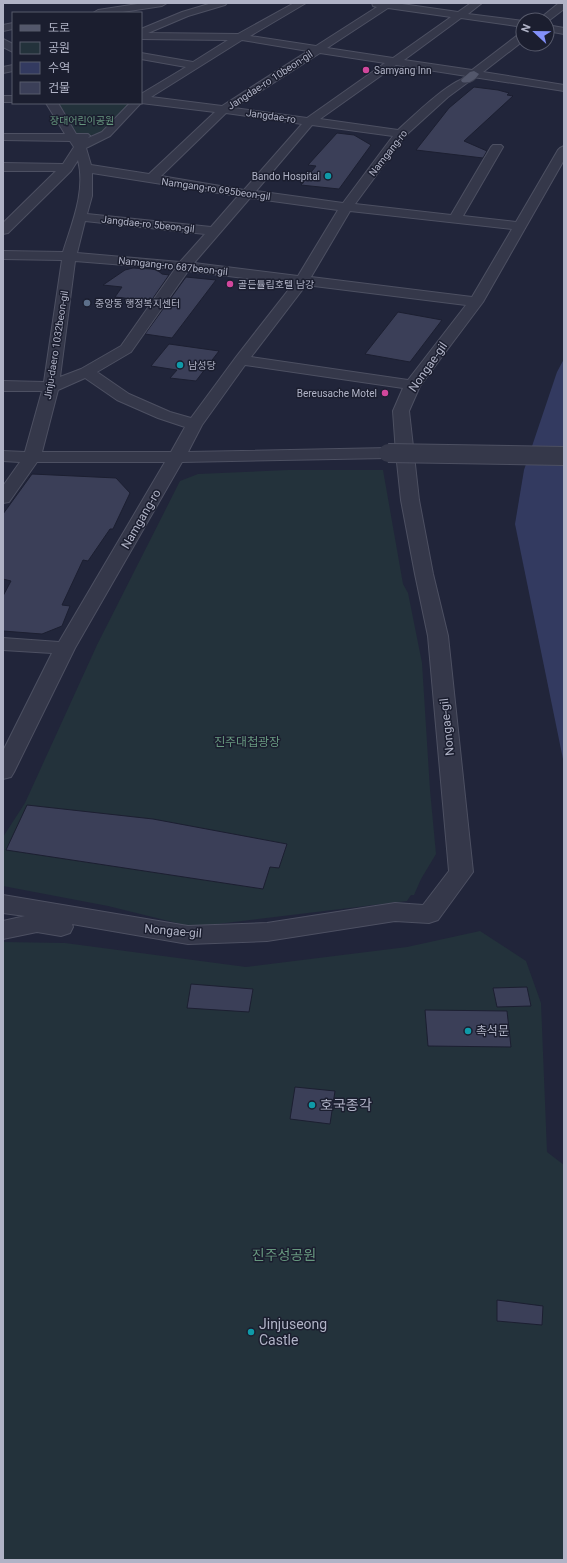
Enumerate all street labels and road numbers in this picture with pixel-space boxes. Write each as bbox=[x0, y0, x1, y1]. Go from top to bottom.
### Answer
street label: Jangdae-ro 10beon-gil bbox=[225, 48, 315, 112]
street label: Jangdae-ro bbox=[245, 107, 297, 125]
street label: Namgang-ro bbox=[367, 128, 410, 178]
street label: Namgang-ro 695beon-gil bbox=[161, 176, 271, 202]
street label: Jangdae-ro 5beon-gil bbox=[101, 214, 195, 234]
street label: Namgang-ro 687beon-gil bbox=[118, 255, 228, 277]
street label: Jinju-daero 1032beon-gil bbox=[42, 290, 70, 400]
street label: Nongae-gil bbox=[406, 339, 450, 395]
street label: Namgang-ro bbox=[118, 487, 164, 551]
street label: Nongae-gil bbox=[437, 698, 457, 756]
street label: Nongae-gil bbox=[144, 922, 202, 940]

